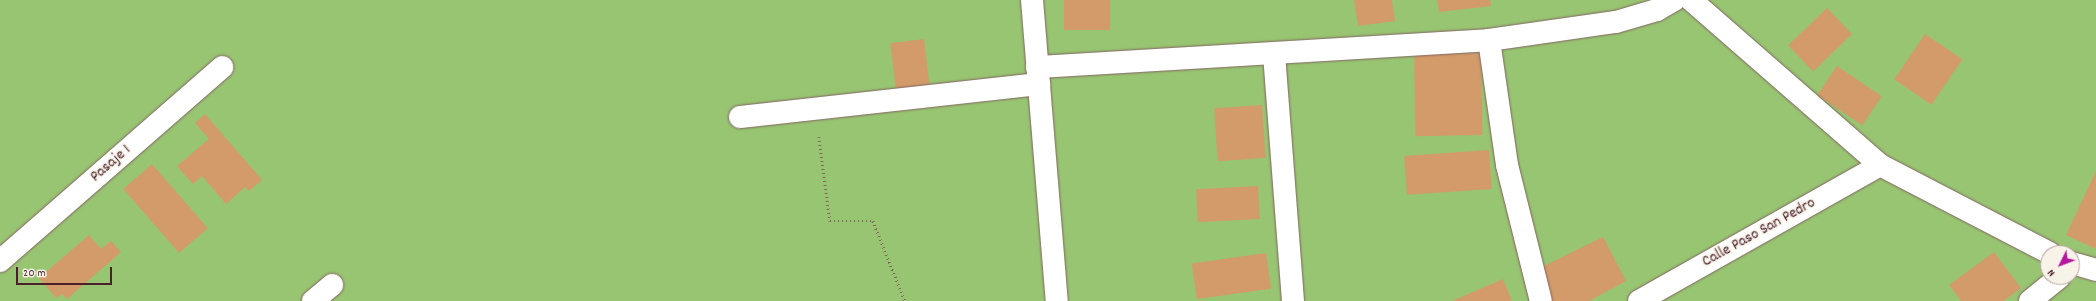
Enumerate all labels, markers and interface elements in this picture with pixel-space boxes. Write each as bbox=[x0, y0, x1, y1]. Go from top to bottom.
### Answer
street label: Pasaje 1 bbox=[87, 141, 135, 187]
street label: Calle Paso San Pedro bbox=[1699, 194, 1819, 272]
north arrow bbox=[2040, 245, 2080, 285]
scale bar bbox=[18, 259, 114, 285]
text: 20 m bbox=[23, 265, 46, 282]
text: N bbox=[2044, 265, 2060, 280]

